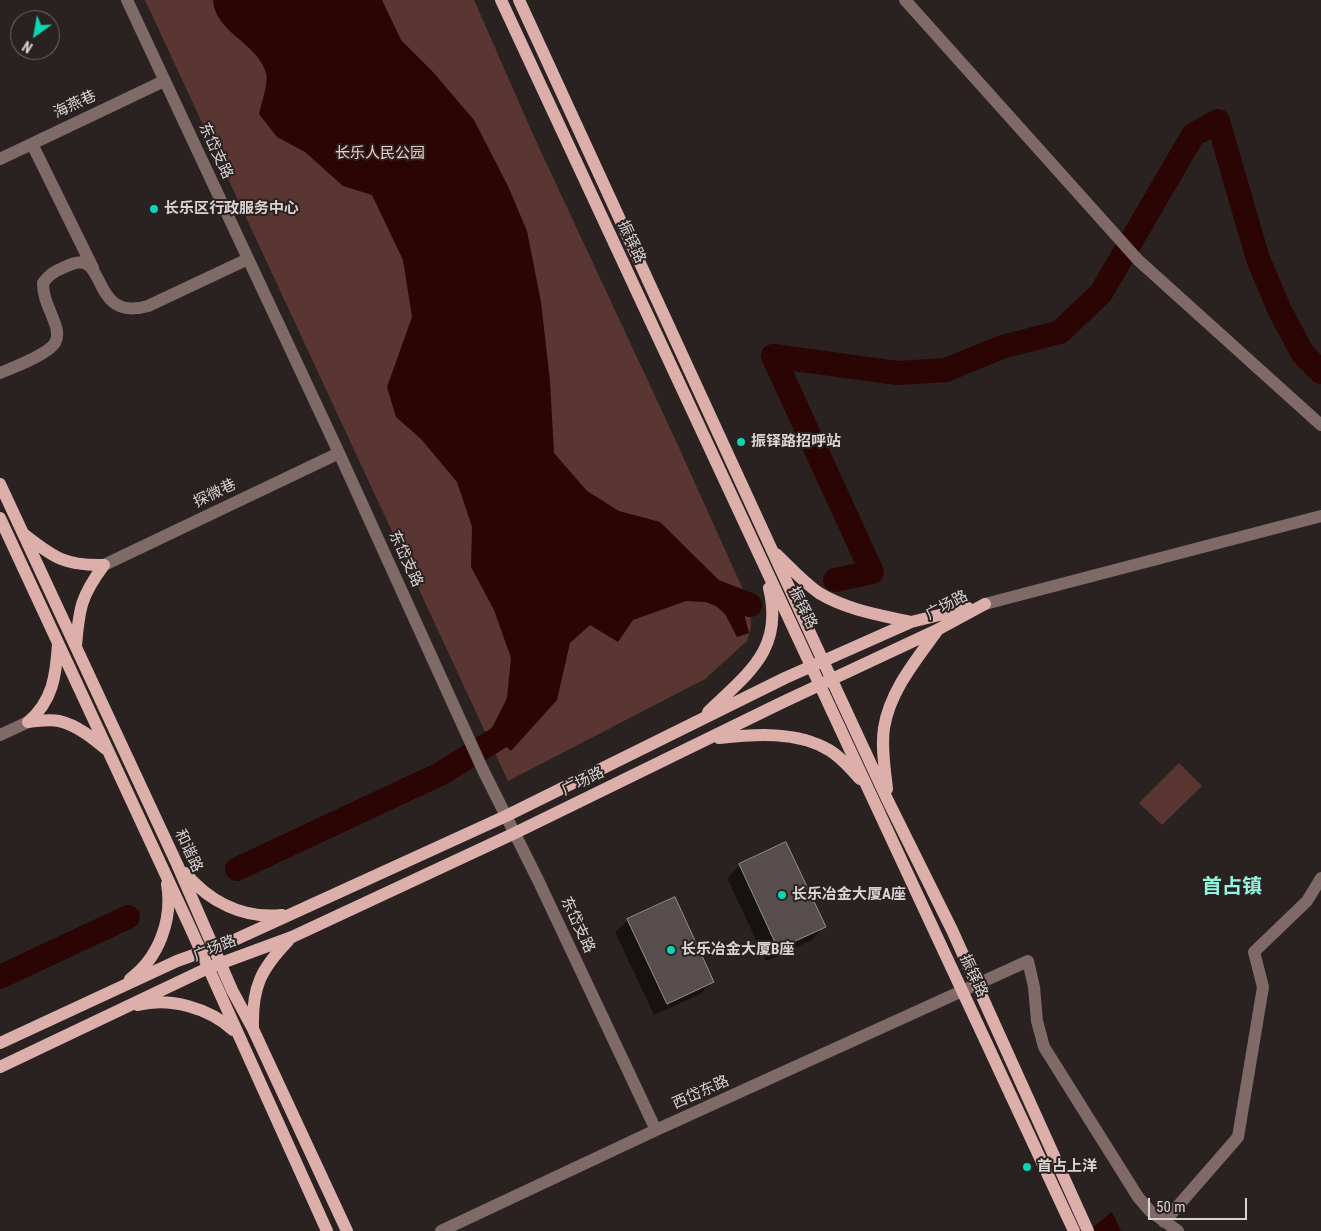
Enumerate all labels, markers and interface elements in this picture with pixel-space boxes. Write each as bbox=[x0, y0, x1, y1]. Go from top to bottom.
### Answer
north arrow bbox=[10, 10, 60, 60]
text: N bbox=[20, 38, 35, 56]
street label: 海燕巷 bbox=[51, 87, 99, 123]
street label: 东岱支路 bbox=[194, 120, 236, 182]
park label: 长乐人民公园 bbox=[335, 145, 425, 163]
place label: 长乐区行政服务中心 bbox=[164, 200, 299, 218]
marker: 长乐区行政服务中心 bbox=[148, 203, 160, 215]
street label: 振铎路 bbox=[613, 218, 649, 266]
place label: 振铎路招呼站 bbox=[751, 433, 841, 451]
marker: 振铎路招呼站 bbox=[735, 436, 747, 448]
street label: 探微巷 bbox=[191, 476, 239, 512]
street label: 东岱支路 bbox=[384, 528, 426, 590]
street label: 振铎路 bbox=[784, 584, 820, 632]
street label: 广场路 bbox=[923, 587, 971, 625]
street label: 广场路 bbox=[559, 764, 607, 800]
street label: 和谐路 bbox=[170, 827, 206, 875]
district label: 首占镇 bbox=[1202, 876, 1262, 900]
place label: 长乐冶金大厦A座 bbox=[792, 886, 906, 904]
marker: 长乐冶金大厦A座 bbox=[776, 889, 788, 901]
street label: 东岱支路 bbox=[556, 894, 598, 956]
street label: 广场路 bbox=[191, 932, 239, 966]
place label: 长乐冶金大厦B座 bbox=[681, 941, 794, 959]
marker: 长乐冶金大厦B座 bbox=[665, 944, 677, 956]
street label: 振铎路 bbox=[955, 952, 991, 1000]
street label: 西岱东路 bbox=[670, 1073, 732, 1113]
place label: 首占上洋 bbox=[1037, 1158, 1097, 1176]
marker: 首占上洋 bbox=[1021, 1161, 1033, 1173]
scale bar bbox=[1151, 1188, 1250, 1220]
text: 50 m bbox=[1156, 1198, 1186, 1216]

